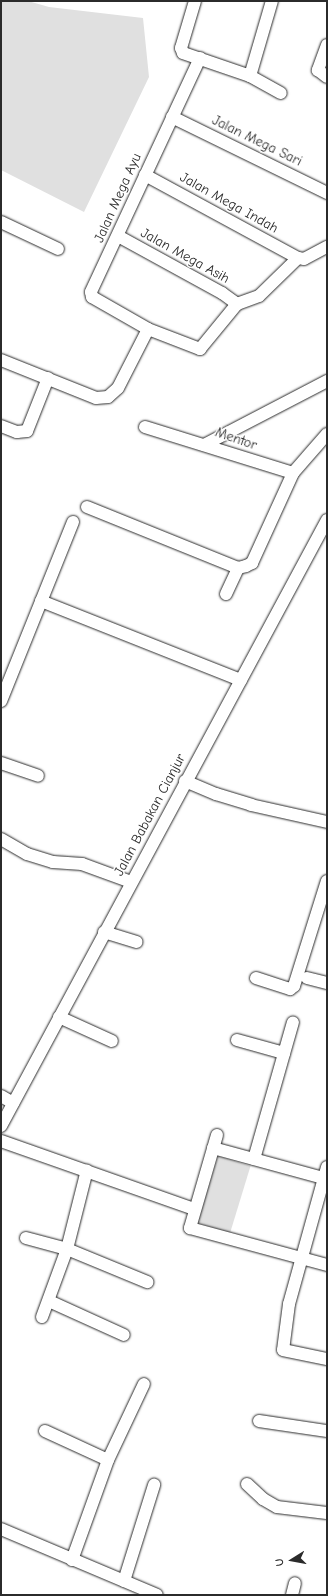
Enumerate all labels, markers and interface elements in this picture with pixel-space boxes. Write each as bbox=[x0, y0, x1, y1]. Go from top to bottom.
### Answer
street label: Jalan Mega Sari bbox=[209, 112, 305, 170]
street label: Jalan Mega Ayu bbox=[91, 151, 145, 245]
street label: Jalan Mega Indah bbox=[177, 169, 281, 237]
street label: Jalan Mega Asih bbox=[138, 225, 232, 287]
street label: Mentor bbox=[213, 424, 259, 454]
street label: Jalan Babakan Cianjur bbox=[111, 751, 189, 879]
north arrow bbox=[272, 1540, 312, 1580]
text: U bbox=[273, 1558, 287, 1567]

